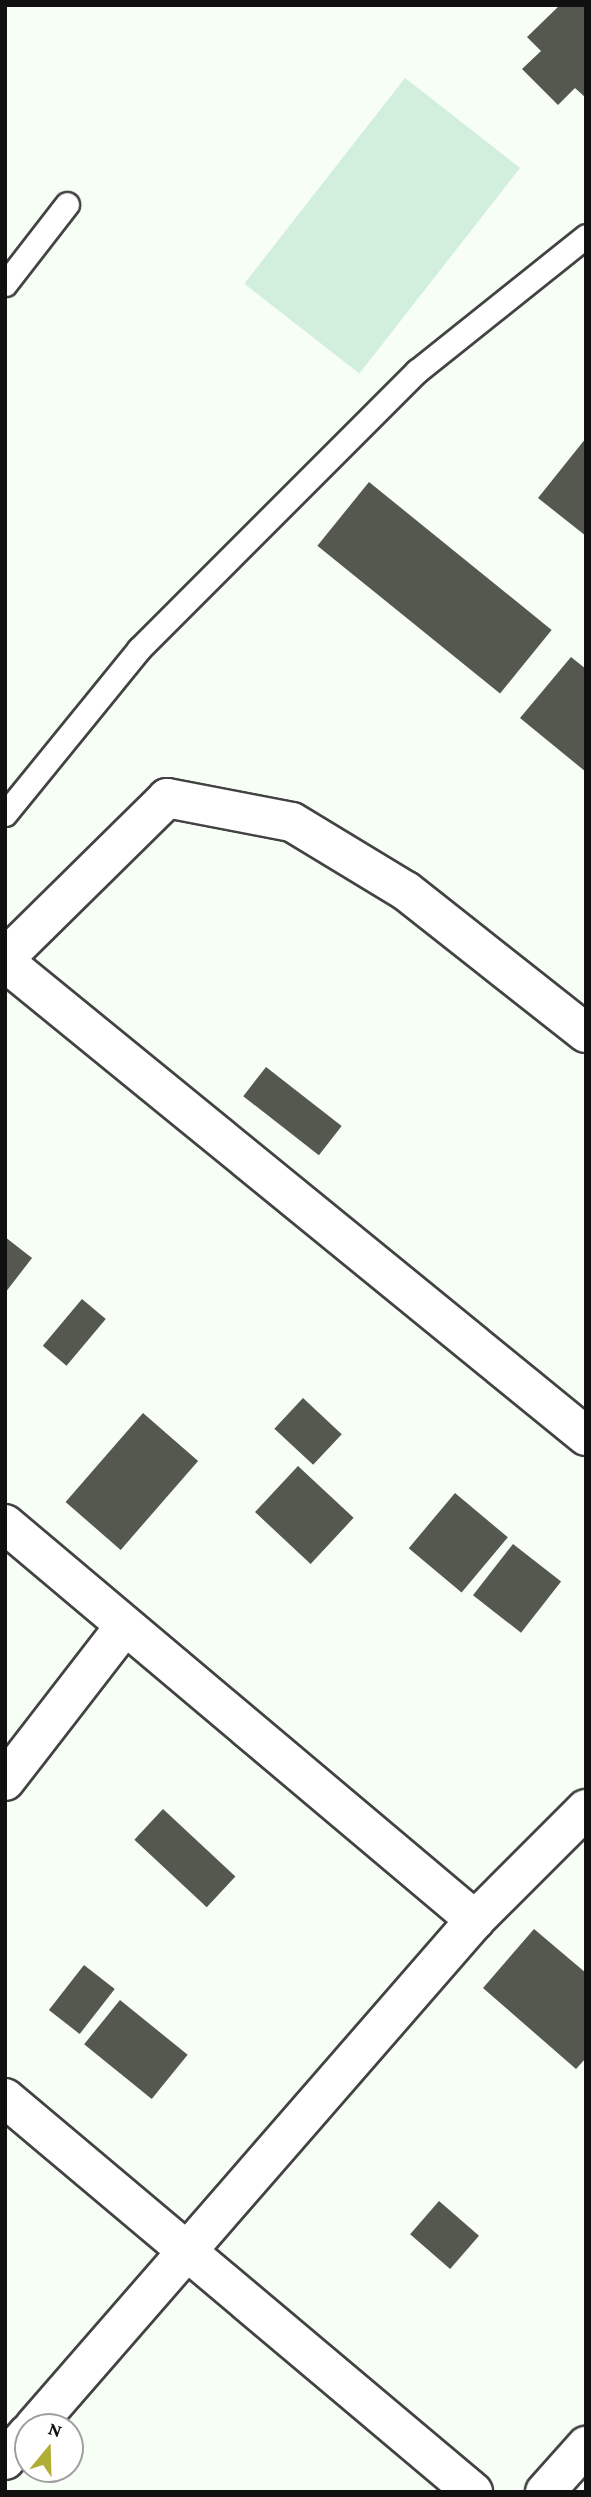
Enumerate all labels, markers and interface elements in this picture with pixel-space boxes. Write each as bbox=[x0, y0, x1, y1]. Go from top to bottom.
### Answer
north arrow bbox=[14, 2413, 84, 2483]
text: N bbox=[46, 2418, 65, 2442]

